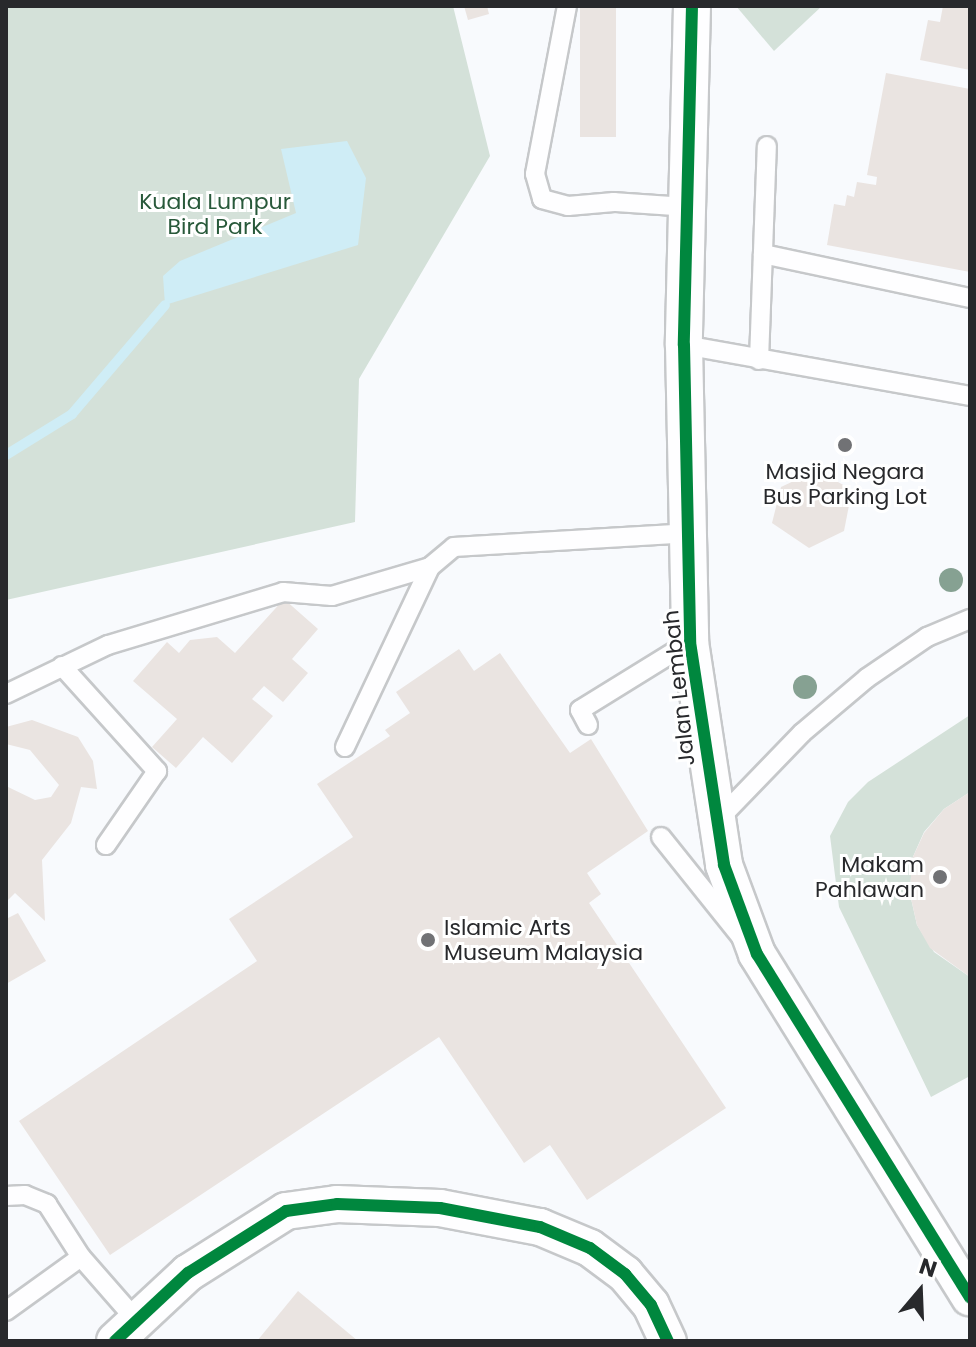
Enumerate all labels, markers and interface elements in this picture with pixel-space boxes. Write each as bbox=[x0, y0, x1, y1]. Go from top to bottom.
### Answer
park label: Kuala Lumpur Bird Park bbox=[139, 188, 291, 240]
marker: Masjid Negara Bus Parking Lot bbox=[836, 436, 854, 454]
place label: Masjid Negara Bus Parking Lot bbox=[763, 458, 927, 510]
street label: Jalan Lembah bbox=[658, 609, 700, 767]
place label: Makam Pahlawan bbox=[815, 851, 924, 902]
marker: Makam Pahlawan bbox=[931, 868, 949, 886]
place label: Islamic Arts Museum Malaysia bbox=[444, 914, 643, 966]
marker: Islamic Arts Museum Malaysia bbox=[419, 931, 437, 949]
text: N bbox=[915, 1250, 941, 1285]
north arrow bbox=[880, 1251, 960, 1331]

